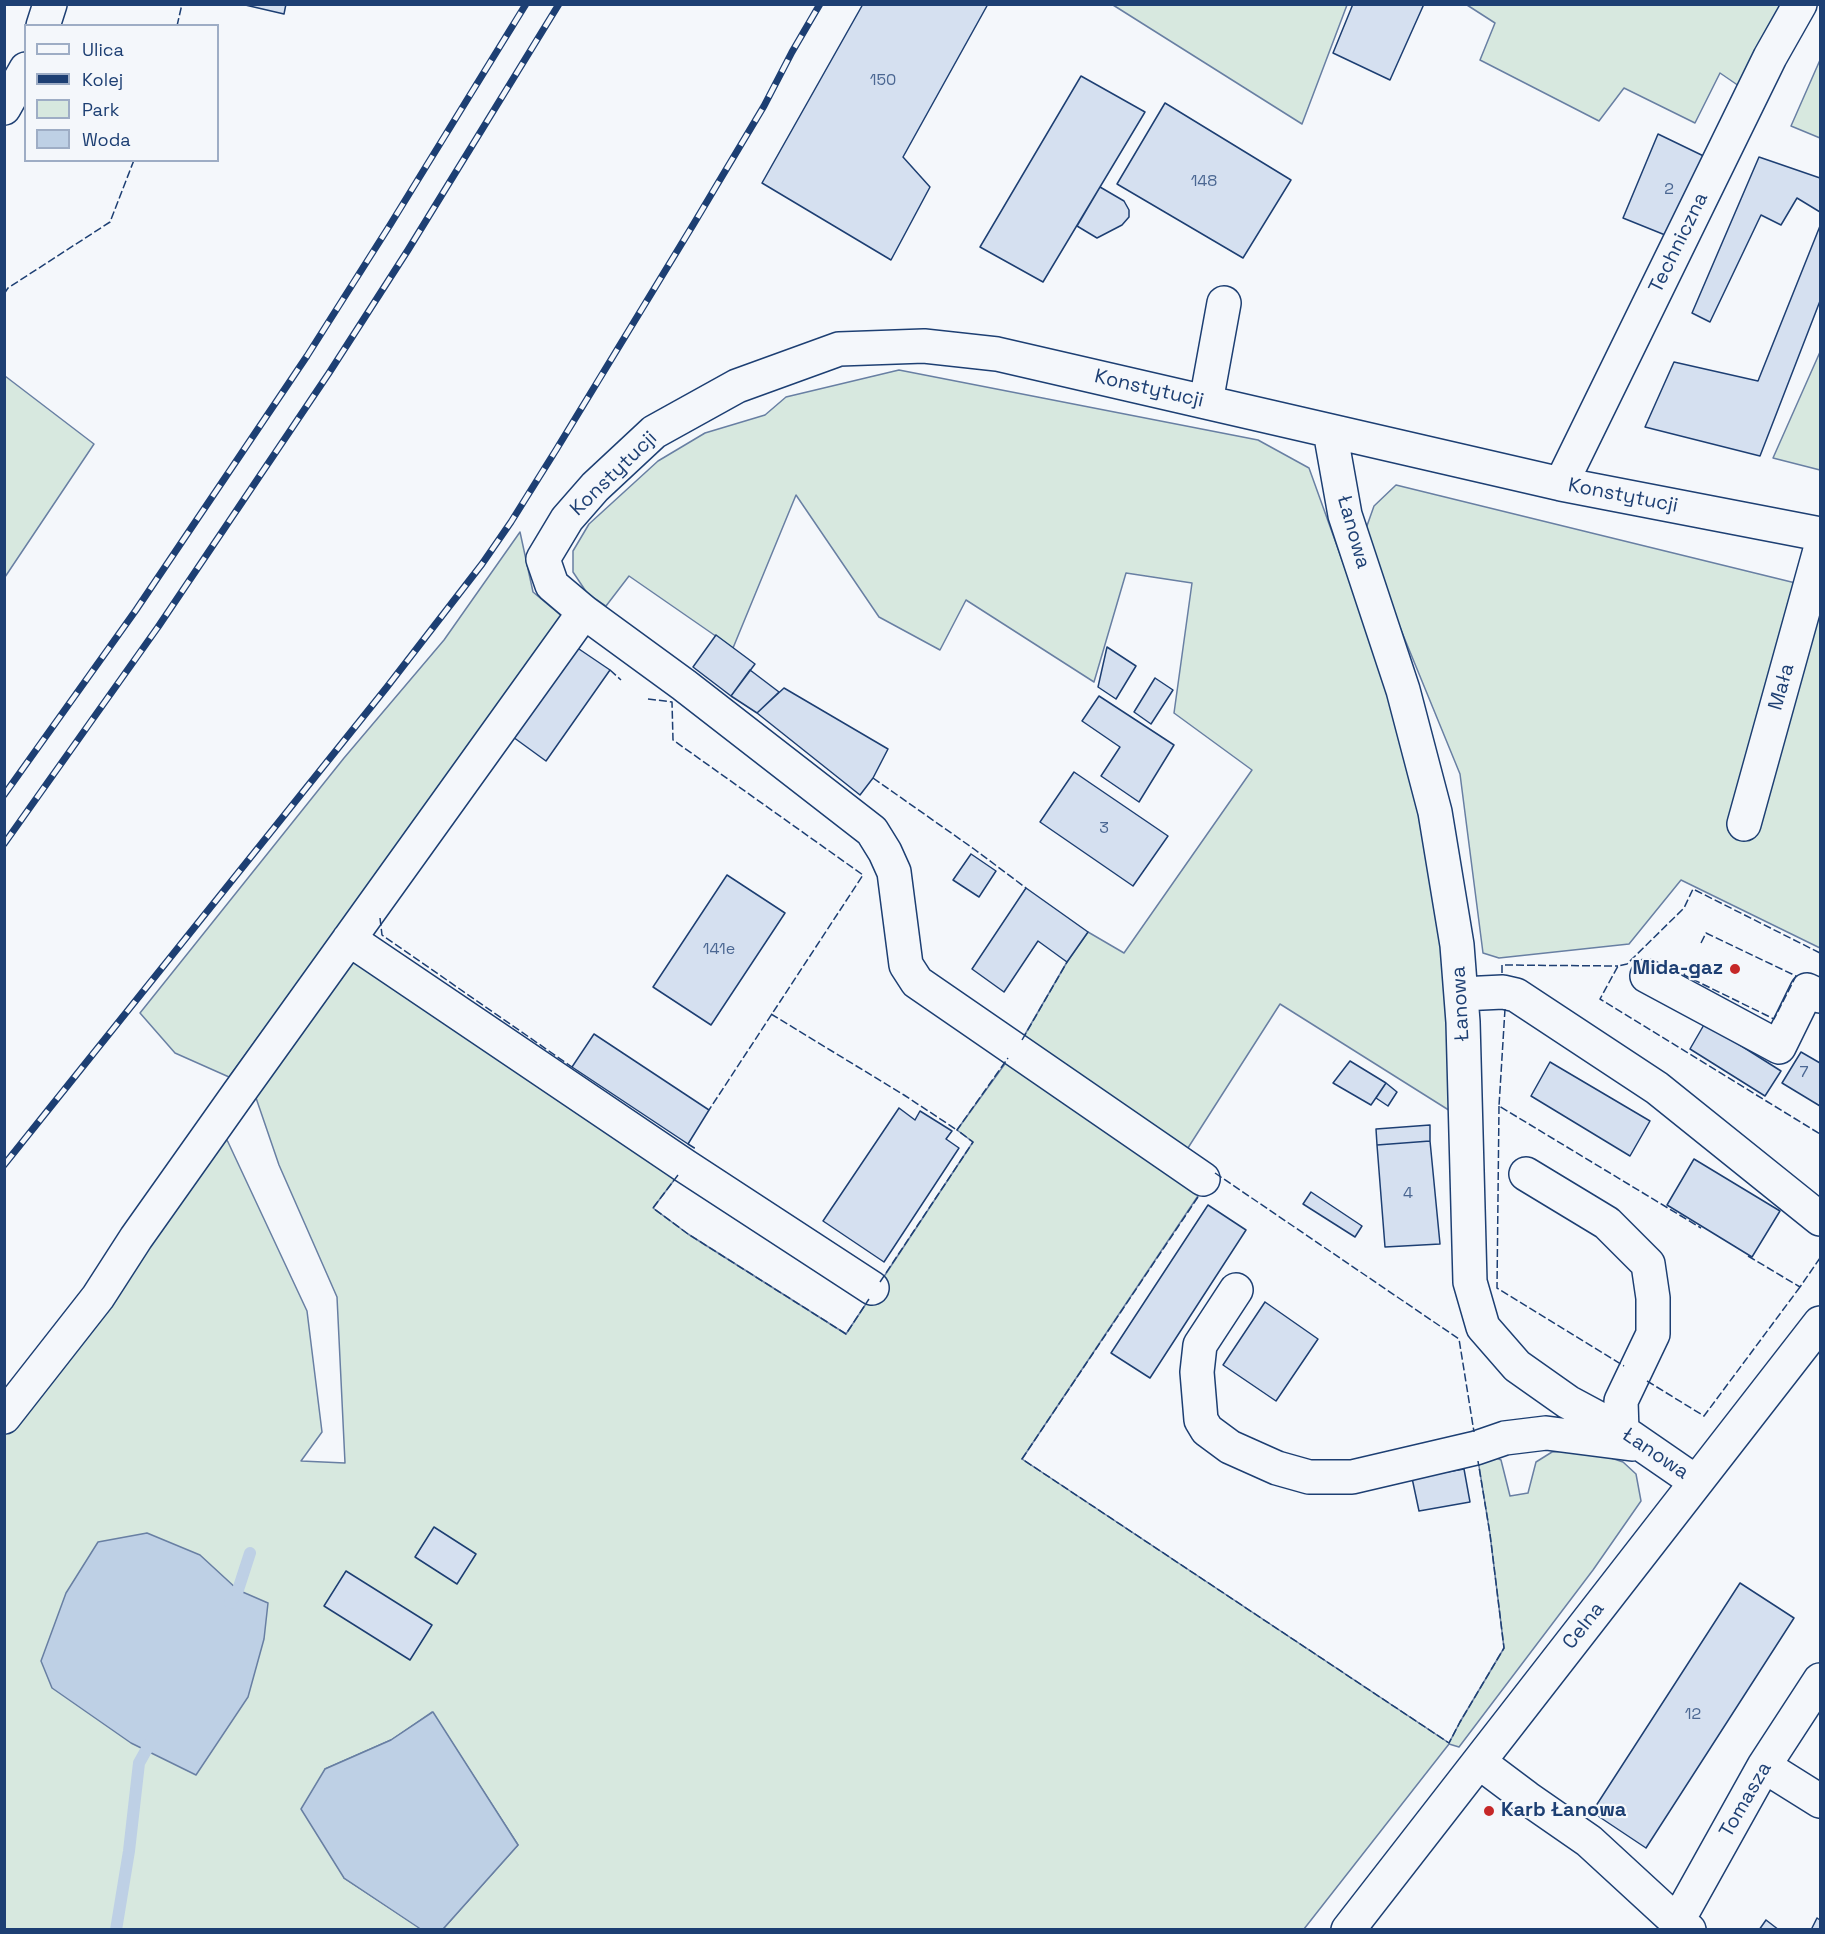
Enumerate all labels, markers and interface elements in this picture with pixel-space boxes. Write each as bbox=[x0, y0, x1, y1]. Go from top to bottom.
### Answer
legend bbox=[24, 24, 219, 162]
text: Ulica bbox=[82, 38, 124, 61]
text: Kolej bbox=[82, 68, 123, 91]
house number: 150 bbox=[870, 71, 896, 91]
text: Park bbox=[82, 98, 119, 121]
text: Woda bbox=[82, 128, 131, 151]
house number: 148 bbox=[1191, 172, 1217, 192]
house number: 2 bbox=[1664, 180, 1674, 200]
street label: Techniczna bbox=[1644, 189, 1714, 297]
street label: Konstytucji bbox=[1092, 365, 1206, 413]
street label: Konstytucji bbox=[566, 427, 662, 521]
street label: Konstytucji bbox=[1566, 474, 1680, 518]
street label: Łanowa bbox=[1331, 493, 1375, 571]
street label: Mała bbox=[1764, 661, 1800, 713]
house number: 3 bbox=[1099, 819, 1109, 839]
house number: 141e bbox=[703, 940, 735, 960]
place label: Mida-gaz bbox=[1633, 957, 1723, 981]
marker: Mida-gaz bbox=[1728, 962, 1742, 976]
street label: Łanowa bbox=[1447, 966, 1475, 1042]
house number: 7 bbox=[1799, 1063, 1809, 1083]
house number: 4 bbox=[1403, 1184, 1413, 1204]
street label: Łanowa bbox=[1617, 1423, 1693, 1485]
street label: Celna bbox=[1558, 1598, 1610, 1654]
house number: 12 bbox=[1685, 1705, 1701, 1725]
street label: Tomasza bbox=[1715, 1758, 1777, 1842]
place label: Karb Łanowa bbox=[1501, 1799, 1626, 1823]
marker: Karb Łanowa bbox=[1482, 1804, 1496, 1818]

